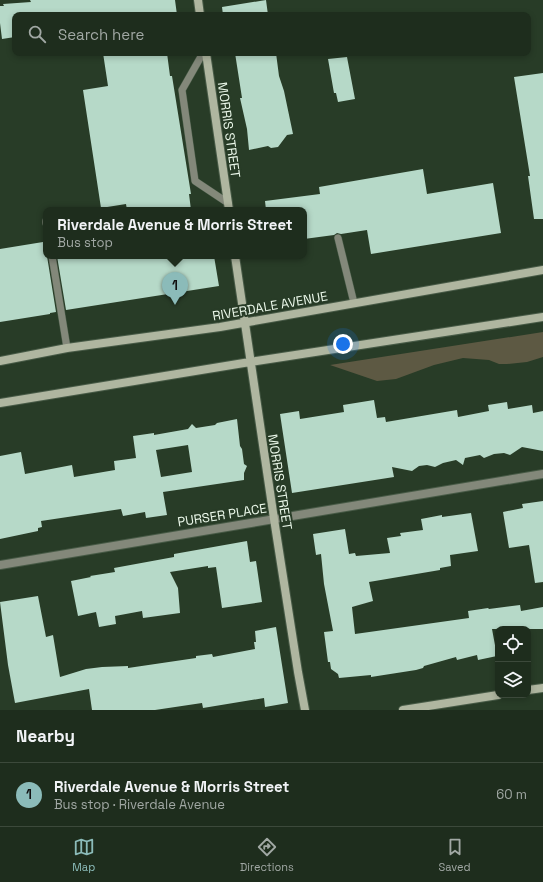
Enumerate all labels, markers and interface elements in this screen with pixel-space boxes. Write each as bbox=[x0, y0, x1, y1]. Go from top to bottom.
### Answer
search box bbox=[12, 12, 531, 56]
icon: search bbox=[26, 23, 48, 45]
text: Search here bbox=[58, 25, 144, 44]
street label: MORRIS STREET bbox=[214, 81, 244, 179]
popup bbox=[43, 207, 307, 259]
text: Riverdale Avenue & Morris Street bbox=[57, 215, 293, 234]
text: Bus stop bbox=[57, 234, 113, 251]
pin: 1 bbox=[162, 272, 188, 305]
street label: RIVERDALE AVENUE bbox=[211, 287, 329, 325]
your location bbox=[333, 334, 353, 354]
street label: MORRIS STREET bbox=[264, 433, 296, 531]
street label: PURSER PLACE bbox=[176, 500, 268, 530]
map controls bbox=[495, 626, 531, 698]
button: locate bbox=[495, 626, 531, 662]
button: layers bbox=[495, 662, 531, 698]
text: Nearby bbox=[16, 725, 75, 747]
text: Riverdale Avenue & Morris Street bbox=[54, 777, 289, 796]
text: 1 bbox=[26, 786, 32, 803]
text: 60 m bbox=[496, 786, 527, 803]
text: Bus stop · Riverdale Avenue bbox=[54, 796, 225, 813]
tab: Map bbox=[72, 836, 95, 874]
tab: Directions bbox=[240, 836, 294, 874]
tab: Saved bbox=[439, 836, 471, 874]

